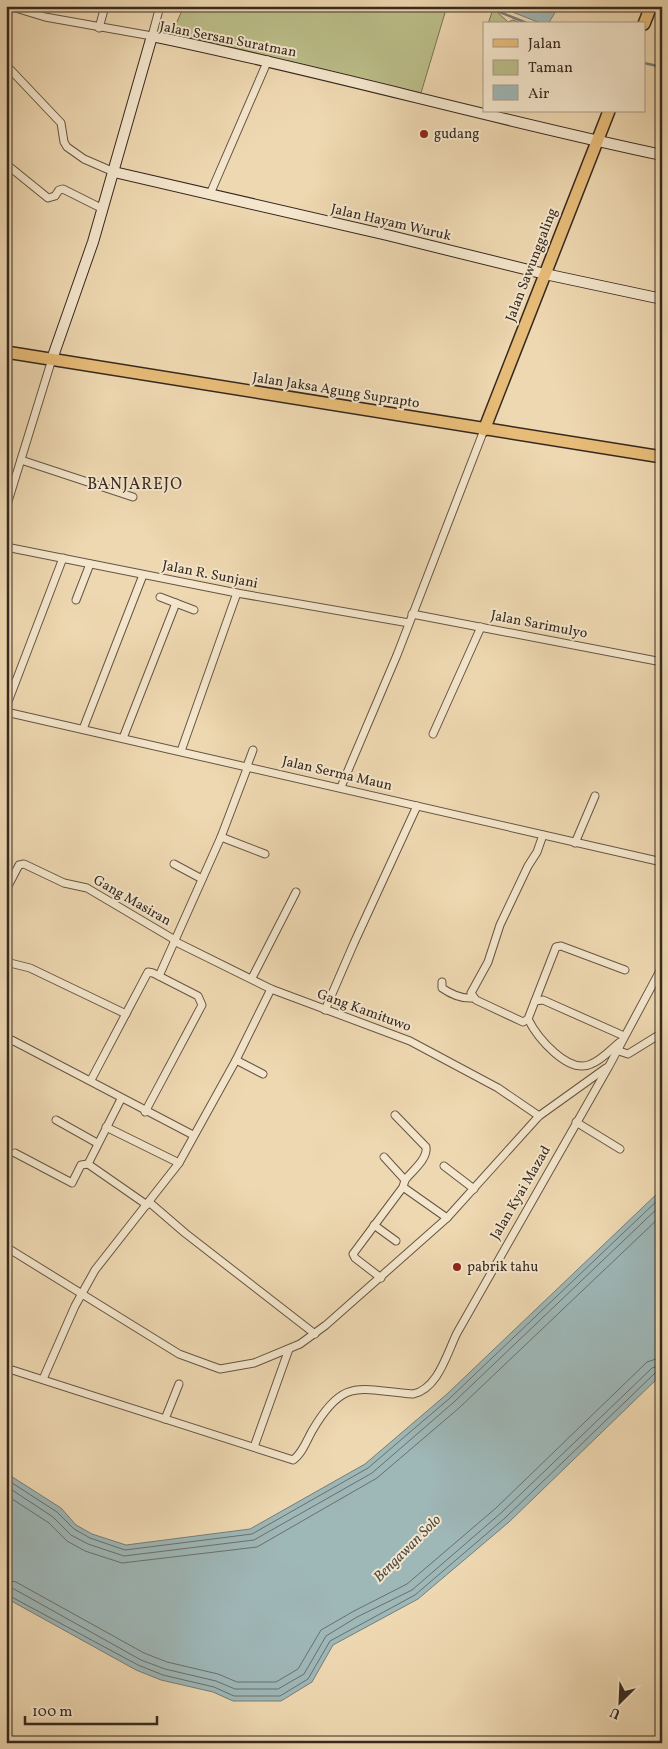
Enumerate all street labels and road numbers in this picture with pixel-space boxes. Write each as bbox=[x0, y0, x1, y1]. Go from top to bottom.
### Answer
street label: Jalan Sersan Suratman bbox=[158, 17, 298, 63]
street label: Jalan Hayam Wuruk bbox=[329, 200, 453, 246]
street label: Jalan Sawunggaling bbox=[502, 205, 562, 325]
street label: Jalan Jaksa Agung Suprapto bbox=[251, 368, 421, 414]
street label: Jalan R. Sunjani bbox=[161, 556, 259, 594]
street label: Jalan Sarimulyo bbox=[489, 606, 589, 644]
street label: Jalan Serma Maun bbox=[280, 752, 394, 796]
street label: Gang Masiran bbox=[90, 871, 174, 931]
street label: Gang Kamituwo bbox=[314, 985, 414, 1037]
street label: Jalan Kyai Mazad bbox=[486, 1142, 556, 1244]

